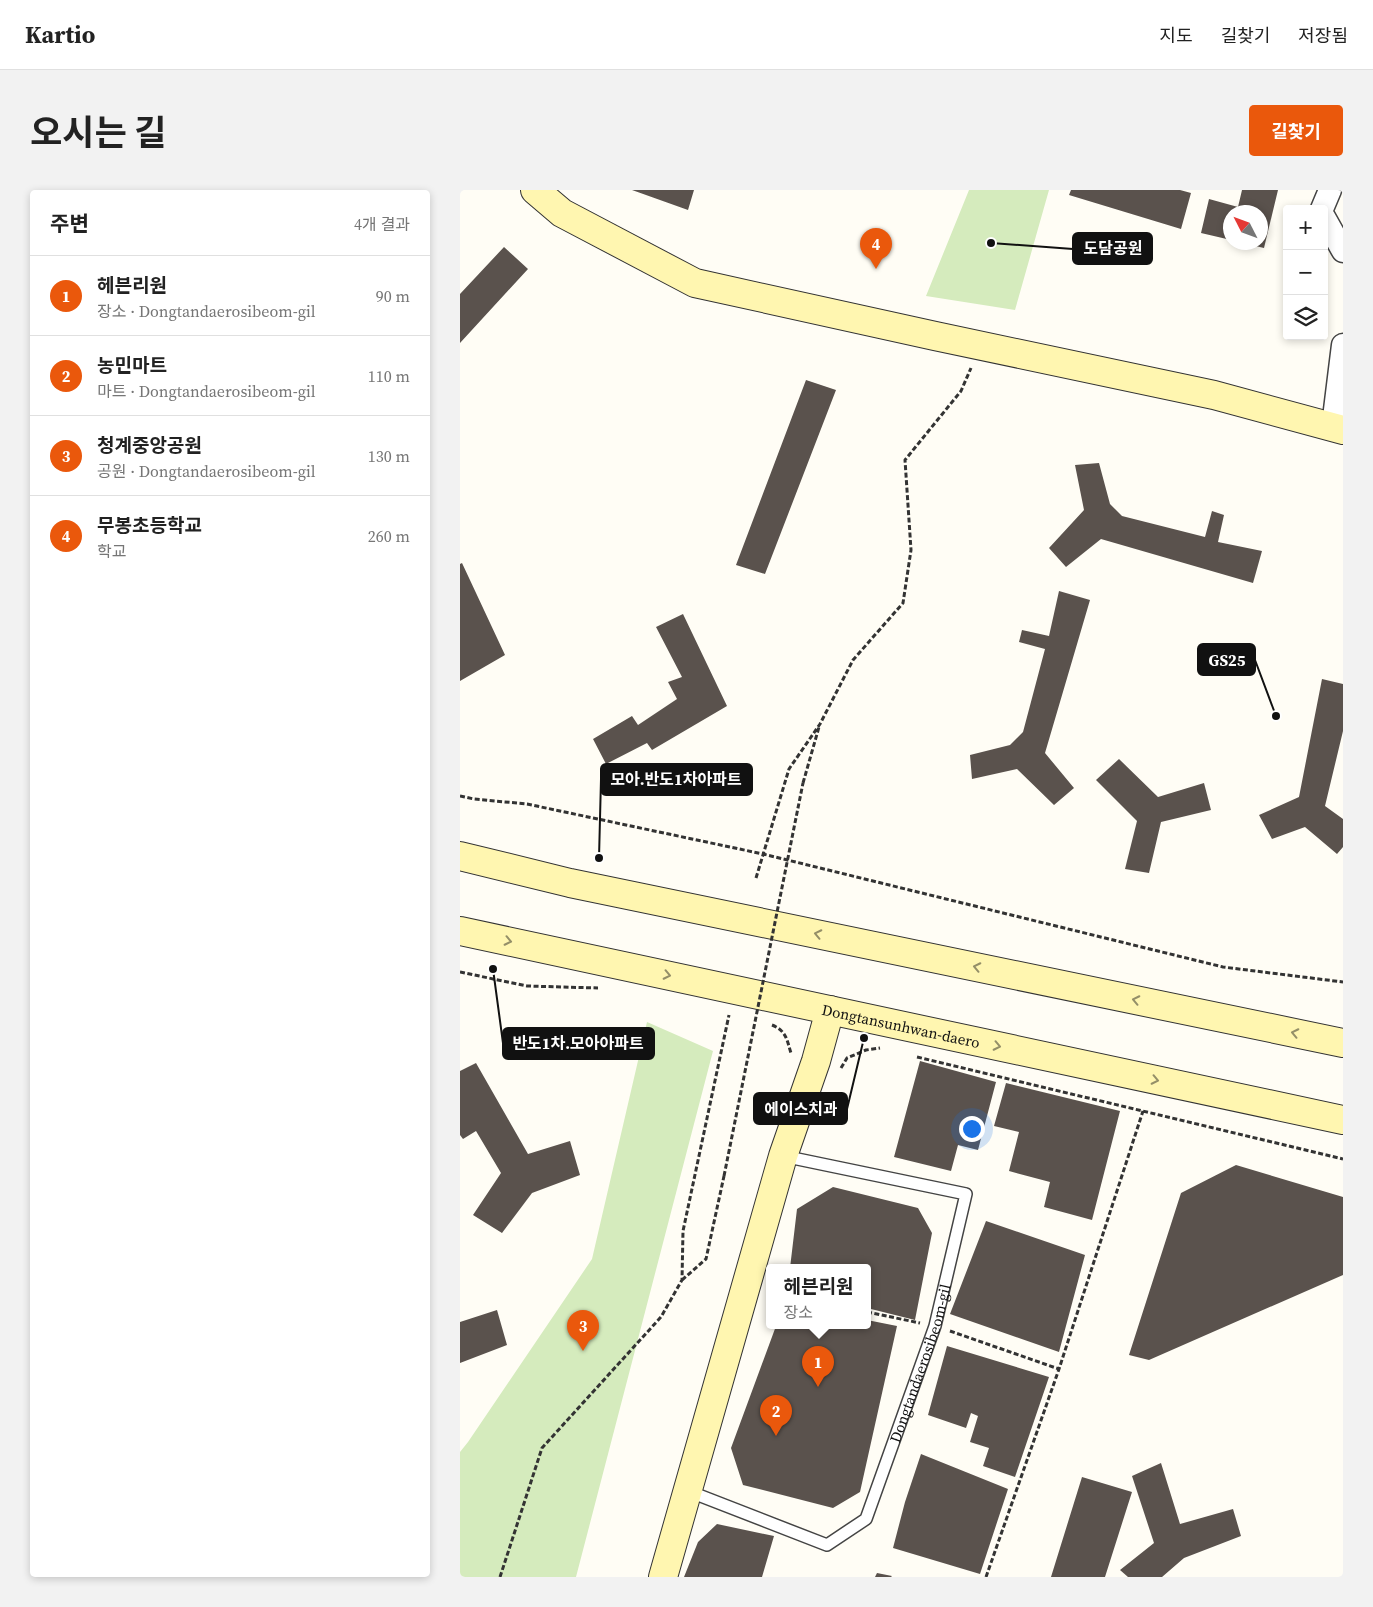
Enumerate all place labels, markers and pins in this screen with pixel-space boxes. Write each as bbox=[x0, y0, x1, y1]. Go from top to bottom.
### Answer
pin: 4 bbox=[860, 228, 892, 269]
callout: 도담공원 bbox=[1073, 233, 1152, 264]
callout: GS25 bbox=[1198, 644, 1255, 675]
callout: 모아.반도1차아파트 bbox=[601, 764, 752, 795]
callout: 반도1차.모아아파트 bbox=[503, 1028, 654, 1059]
callout: 에이스치과 bbox=[754, 1093, 847, 1124]
pin: 3 bbox=[567, 1310, 599, 1351]
pin: 1 bbox=[802, 1346, 834, 1387]
pin: 2 bbox=[760, 1395, 792, 1436]

